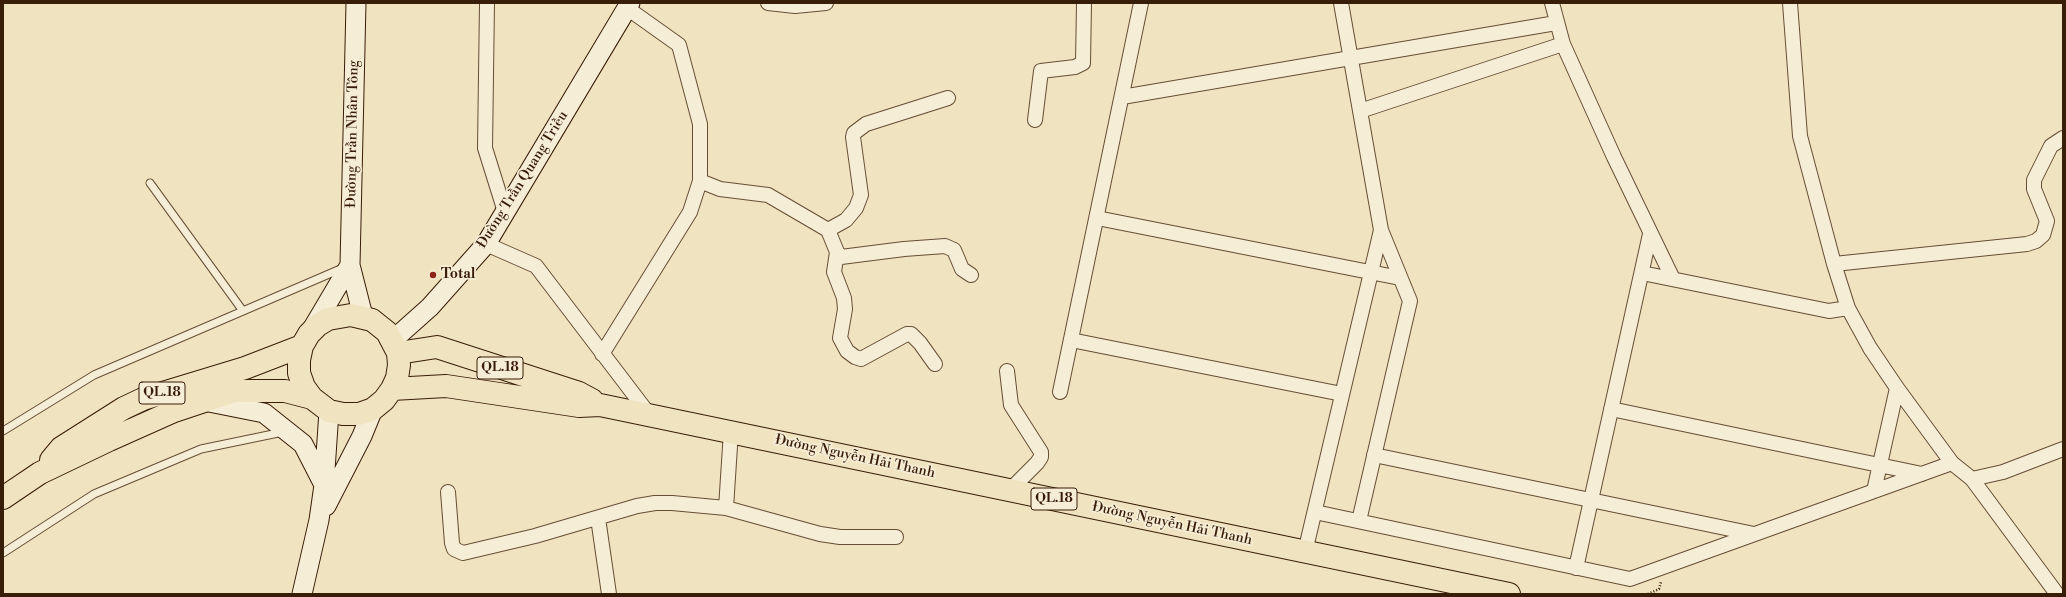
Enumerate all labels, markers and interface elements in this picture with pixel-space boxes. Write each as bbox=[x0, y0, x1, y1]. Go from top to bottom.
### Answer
street label: Đường Trần Nhân Tông bbox=[343, 60, 363, 208]
street label: Đường Trần Quang Triều bbox=[474, 108, 572, 252]
place label: Total bbox=[441, 267, 475, 283]
marker: Total bbox=[428, 270, 438, 280]
road number: QL.18 bbox=[477, 357, 523, 379]
road number: QL.18 bbox=[139, 382, 185, 404]
street label: Đường Nguyễn Hải Thanh bbox=[773, 432, 937, 482]
road number: QL.18 bbox=[1031, 488, 1077, 510]
street label: Đường Nguyễn Hải Thanh bbox=[1090, 499, 1254, 549]

